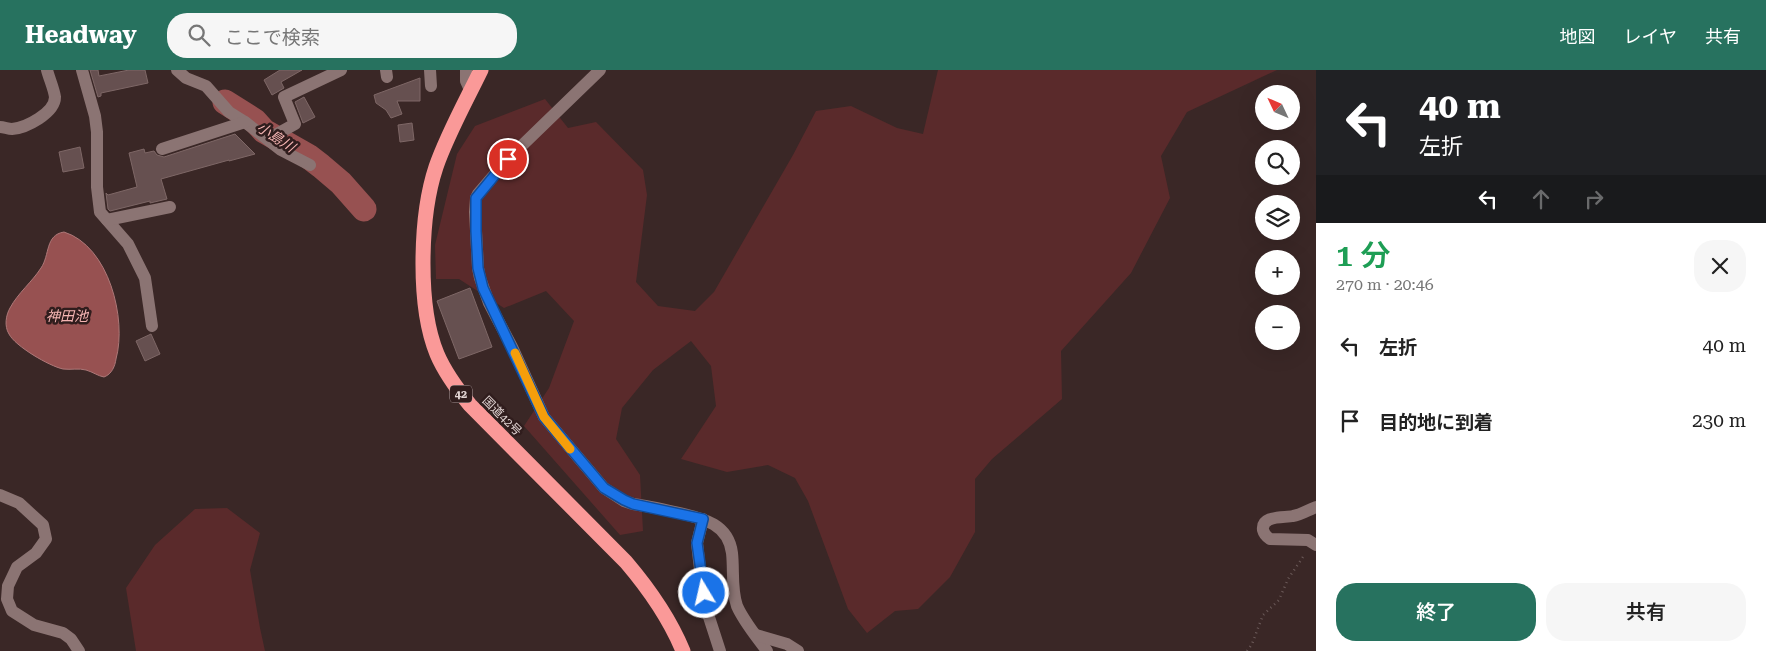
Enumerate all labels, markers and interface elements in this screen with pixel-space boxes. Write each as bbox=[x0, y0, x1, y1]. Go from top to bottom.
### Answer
search box bbox=[167, 13, 517, 58]
text: Headway bbox=[25, 21, 137, 49]
icon: search bbox=[185, 21, 213, 49]
text: ここで検索 bbox=[225, 26, 320, 49]
text: 地図 bbox=[1560, 26, 1596, 47]
text: レイヤ bbox=[1624, 26, 1677, 47]
text: 共有 bbox=[1705, 26, 1741, 47]
north arrow bbox=[1255, 85, 1300, 130]
map controls bbox=[1255, 85, 1300, 350]
text: 40 m bbox=[1419, 86, 1501, 127]
icon: left bbox=[1336, 90, 1401, 155]
water label: 小島川 bbox=[254, 119, 300, 156]
text: 左折 bbox=[1419, 134, 1463, 159]
pin bbox=[487, 138, 529, 180]
button: search bbox=[1255, 140, 1300, 185]
icon: arrive bbox=[494, 145, 522, 173]
icon: left bbox=[1474, 185, 1502, 213]
icon: ahead bbox=[1527, 185, 1555, 213]
icon: right bbox=[1580, 185, 1608, 213]
button: layers bbox=[1255, 195, 1300, 240]
text: 1 分 bbox=[1336, 238, 1390, 273]
button: close bbox=[1694, 240, 1746, 292]
button: + bbox=[1255, 250, 1300, 295]
text: 270 m · 20:46 bbox=[1336, 275, 1434, 294]
button: − bbox=[1255, 305, 1300, 350]
water label: 神田池 bbox=[46, 308, 90, 324]
icon: left bbox=[1336, 332, 1364, 360]
text: 40 m bbox=[1703, 334, 1746, 357]
text: 左折 bbox=[1379, 336, 1417, 359]
road number: 42 bbox=[450, 386, 472, 402]
street label: 国道42号 bbox=[480, 394, 524, 438]
icon: arrive bbox=[1336, 407, 1364, 435]
text: 230 m bbox=[1692, 409, 1746, 432]
text: 目的地に到着 bbox=[1379, 411, 1493, 434]
position arrow bbox=[677, 566, 729, 618]
button: 終了 bbox=[1336, 583, 1536, 641]
button: 共有 bbox=[1546, 583, 1746, 641]

